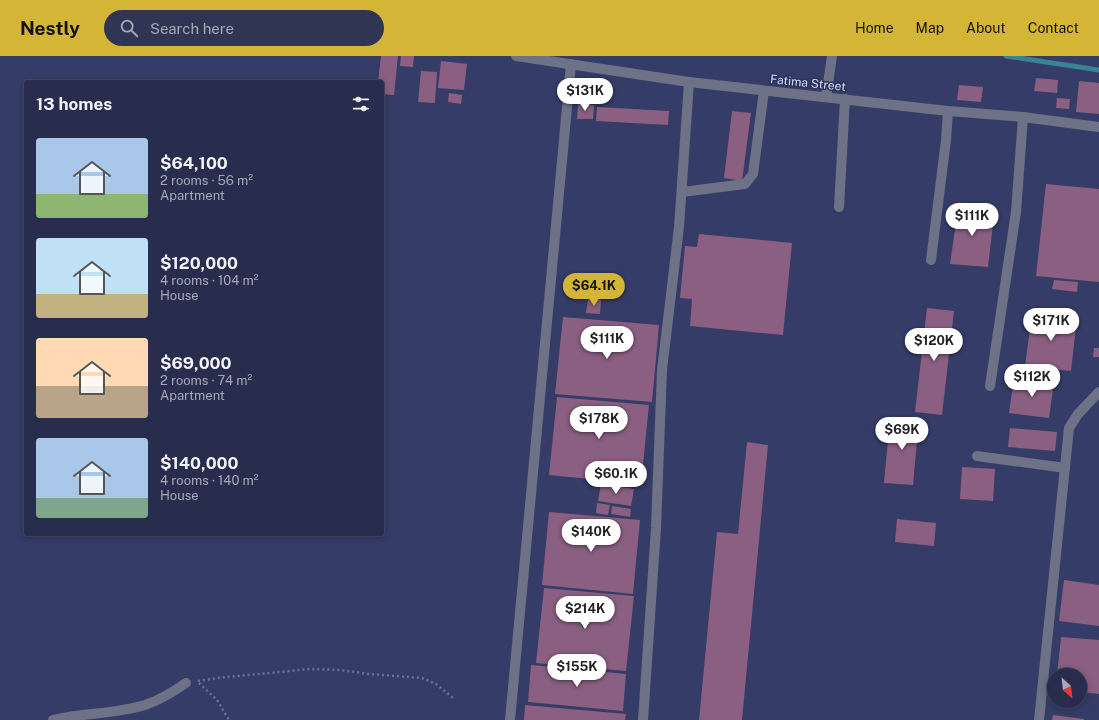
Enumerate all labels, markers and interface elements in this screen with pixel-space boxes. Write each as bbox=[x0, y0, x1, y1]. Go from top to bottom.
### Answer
search box bbox=[104, 10, 384, 46]
text: Nestly bbox=[20, 17, 80, 39]
icon: search bbox=[118, 17, 140, 39]
text: Search here bbox=[150, 20, 234, 37]
text: Home bbox=[855, 20, 894, 36]
text: Map bbox=[916, 20, 944, 36]
text: About bbox=[966, 20, 1006, 36]
text: Contact bbox=[1028, 20, 1079, 36]
street label: Fatima Street bbox=[769, 72, 847, 94]
pin: $131K bbox=[557, 78, 613, 112]
text: $131K bbox=[566, 83, 604, 98]
icon: filters bbox=[350, 93, 372, 115]
text: 13 homes bbox=[36, 94, 112, 114]
text: $64,100 bbox=[160, 153, 228, 173]
icon: home bbox=[68, 154, 116, 202]
text: 2 rooms · 56 m² bbox=[160, 173, 253, 188]
text: Apartment bbox=[160, 188, 225, 203]
pin: $111K bbox=[944, 203, 1000, 237]
text: $111K bbox=[955, 208, 989, 223]
text: $120,000 bbox=[160, 253, 238, 273]
icon: home bbox=[68, 254, 116, 302]
text: 4 rooms · 104 m² bbox=[160, 273, 259, 288]
pin: $64.1K bbox=[561, 273, 627, 307]
text: $64.1K bbox=[572, 278, 616, 293]
text: House bbox=[160, 288, 199, 303]
pin: $171K bbox=[1023, 308, 1079, 342]
text: $171K bbox=[1032, 313, 1070, 328]
pin: $111K bbox=[579, 326, 635, 360]
pin: $120K bbox=[906, 328, 962, 362]
text: $111K bbox=[590, 331, 624, 346]
text: $120K bbox=[914, 333, 954, 348]
text: $69,000 bbox=[160, 353, 231, 373]
icon: home bbox=[68, 354, 116, 402]
pin: $112K bbox=[1004, 364, 1060, 398]
text: $112K bbox=[1013, 369, 1051, 384]
text: 2 rooms · 74 m² bbox=[160, 373, 252, 388]
text: Apartment bbox=[160, 388, 225, 403]
pin: $178K bbox=[571, 406, 627, 440]
text: $178K bbox=[579, 411, 619, 426]
pin: $69K bbox=[878, 417, 926, 451]
text: $69K bbox=[884, 422, 920, 437]
text: $140,000 bbox=[160, 453, 238, 473]
icon: home bbox=[68, 454, 116, 502]
pin: $60.1K bbox=[583, 461, 649, 495]
text: $60.1K bbox=[594, 466, 638, 481]
text: 4 rooms · 140 m² bbox=[160, 473, 259, 488]
text: House bbox=[160, 488, 199, 503]
pin: $140K bbox=[563, 519, 619, 553]
text: $140K bbox=[571, 524, 611, 539]
pin: $214K bbox=[557, 596, 613, 630]
text: $214K bbox=[565, 601, 605, 616]
pin: $155K bbox=[549, 654, 605, 688]
text: $155K bbox=[556, 659, 598, 674]
north arrow bbox=[1047, 668, 1087, 708]
map controls bbox=[1047, 668, 1087, 708]

